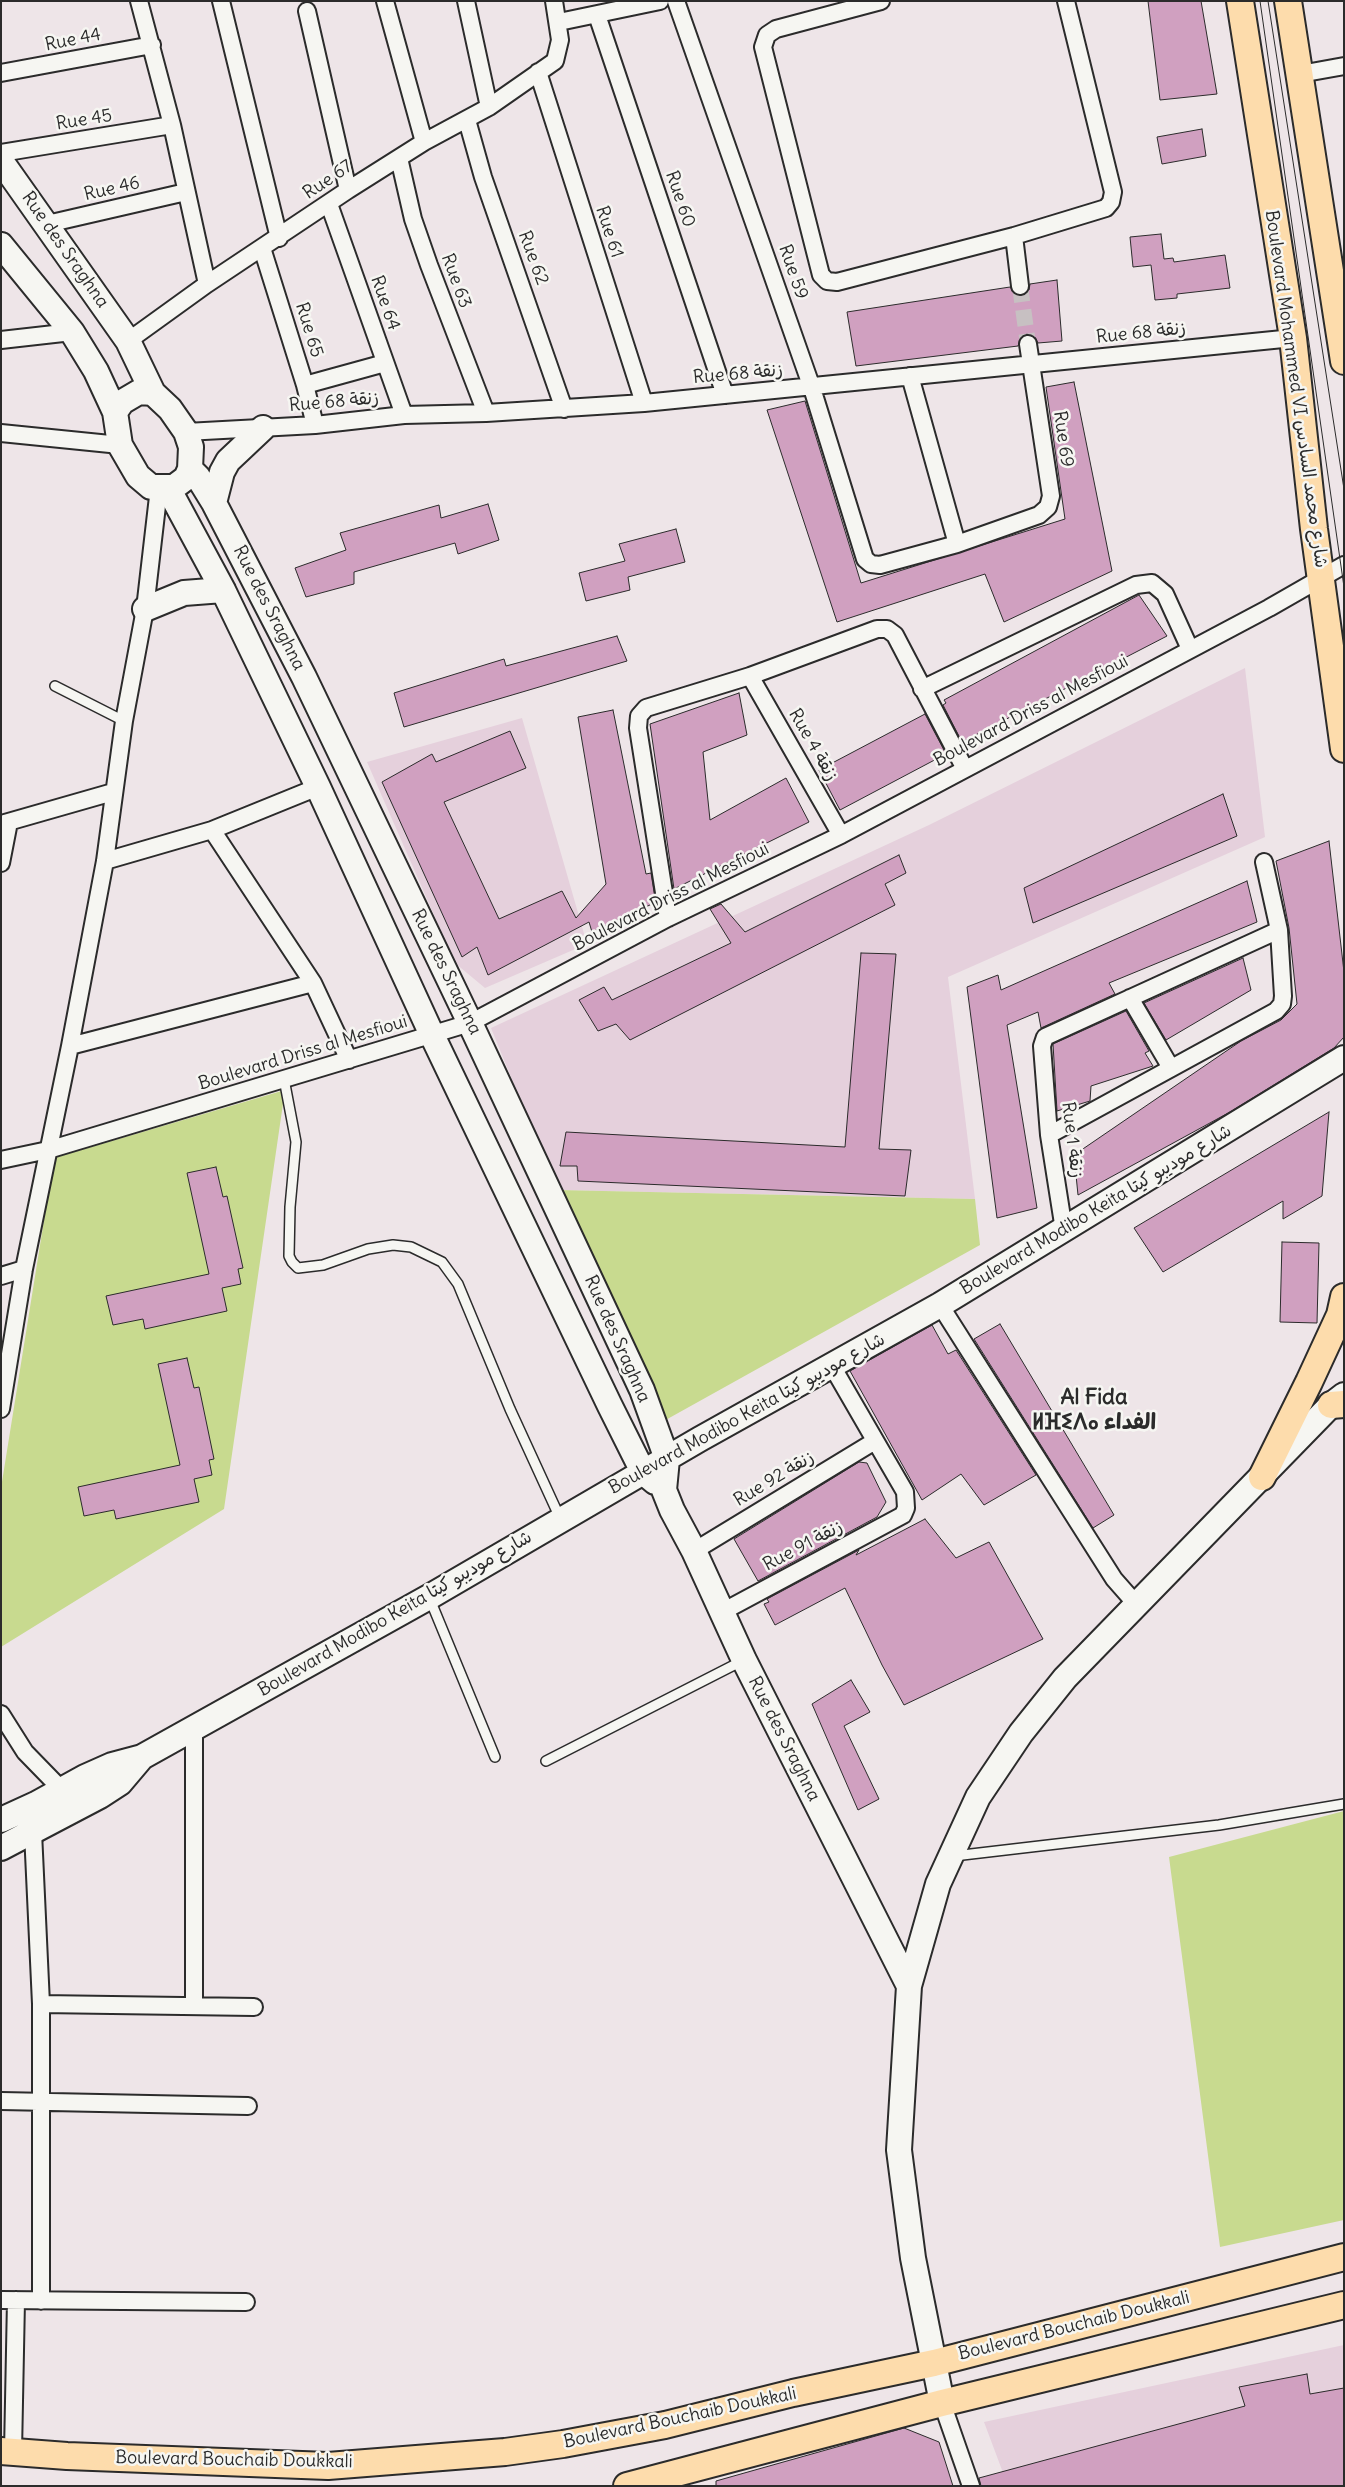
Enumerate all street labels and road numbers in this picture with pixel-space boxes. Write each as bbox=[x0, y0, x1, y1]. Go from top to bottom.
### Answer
street label: Rue 44 bbox=[43, 24, 103, 56]
street label: Rue 45 bbox=[54, 105, 114, 135]
street label: Rue 67 bbox=[299, 156, 357, 204]
street label: Rue 60 bbox=[660, 168, 700, 230]
street label: Rue 46 bbox=[82, 172, 142, 206]
street label: Rue des Sraghna bbox=[17, 188, 113, 312]
street label: Rue 61 bbox=[590, 203, 628, 261]
street label: Boulevard Mohammed VI شارع محمد السادس bbox=[1260, 209, 1332, 569]
street label: Rue 62 bbox=[513, 228, 553, 288]
street label: Rue 59 bbox=[774, 242, 812, 302]
street label: Rue 63 bbox=[436, 251, 476, 311]
street label: Rue 64 bbox=[366, 273, 404, 333]
street label: Rue 65 bbox=[290, 300, 328, 360]
street label: Rue 68 زنقة bbox=[1095, 318, 1187, 348]
street label: Rue 68 زنقة bbox=[692, 359, 784, 389]
street label: Rue 68 زنقة bbox=[288, 387, 380, 417]
street label: Rue 69 bbox=[1048, 410, 1078, 468]
street label: Rue des Sraghna bbox=[228, 542, 310, 674]
street label: Boulevard Driss al Mesfioui bbox=[930, 650, 1132, 772]
street label: Rue 4 زنقة bbox=[784, 705, 842, 785]
street label: Boulevard Driss al Mesfioui bbox=[569, 838, 773, 956]
street label: Rue des Sraghna bbox=[406, 906, 486, 1038]
street label: Boulevard Driss al Mesfioui bbox=[196, 1011, 410, 1095]
street label: Rue 1 زنقة bbox=[1057, 1101, 1087, 1179]
street label: Boulevard Modibo Keita شارع موديبو كيتا bbox=[956, 1120, 1236, 1300]
street label: Rue des Sraghna bbox=[579, 1272, 655, 1406]
street label: Boulevard Modibo Keita شارع موديبو كيتا bbox=[605, 1329, 889, 1499]
street label: Rue 92 زنقة bbox=[730, 1447, 818, 1511]
street label: Rue 91 زنقة bbox=[760, 1516, 846, 1576]
street label: Boulevard Modibo Keita شارع موديبو كيتا bbox=[254, 1526, 536, 1702]
street label: Rue des Sraghna bbox=[743, 1673, 825, 1805]
street label: Boulevard Bouchaib Doukkali bbox=[956, 2287, 1192, 2365]
street label: Boulevard Bouchaib Doukkali bbox=[562, 2383, 798, 2453]
street label: Boulevard Bouchaib Doukkali bbox=[115, 2447, 353, 2473]

